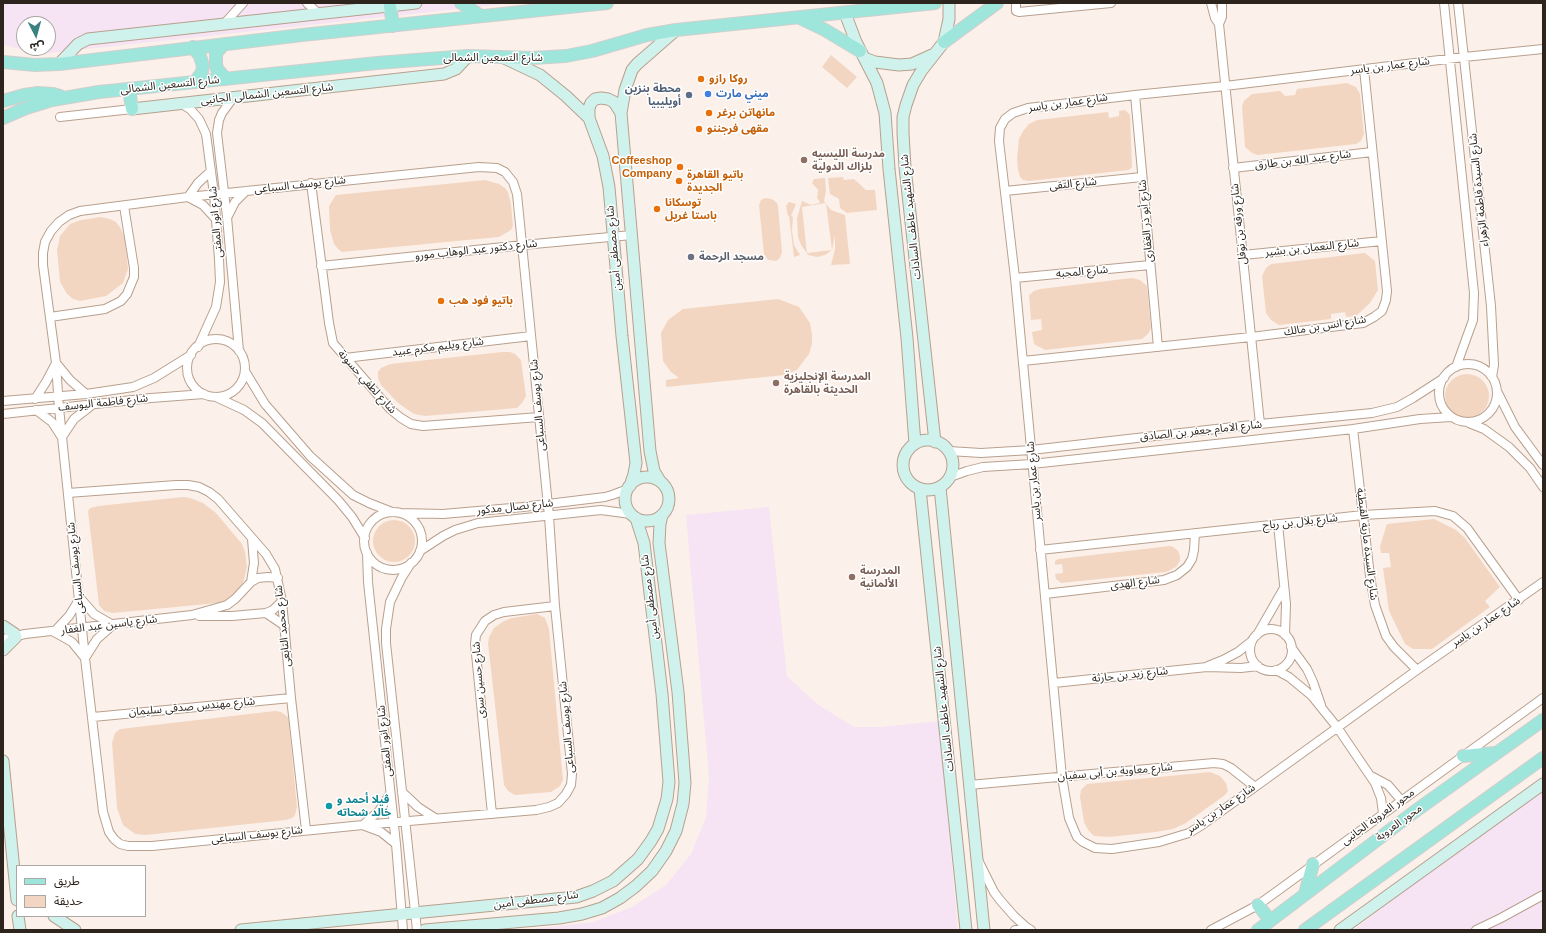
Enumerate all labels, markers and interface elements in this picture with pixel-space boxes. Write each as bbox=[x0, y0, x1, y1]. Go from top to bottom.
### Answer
north arrow bbox=[16, 16, 56, 56]
text: ش bbox=[29, 40, 45, 54]
street label: شارع التسعين الشمالى bbox=[443, 51, 543, 65]
street label: شارع عمار بن ياسر bbox=[1349, 55, 1431, 77]
place label: روكا رازو bbox=[709, 72, 748, 86]
street label: شارع التسعين الشمالى bbox=[120, 73, 220, 97]
marker: روكا رازو bbox=[696, 74, 706, 84]
street label: شارع التسعين الشمالى الجانبى bbox=[200, 80, 334, 108]
place label: محطة بنزين أويليبيا bbox=[625, 82, 681, 108]
place label: ميني مارت bbox=[716, 87, 769, 101]
marker: ميني مارت bbox=[703, 89, 713, 99]
marker: محطة بنزين أويليبيا bbox=[684, 90, 694, 100]
street label: شارع عمار بن ياسر bbox=[1027, 91, 1109, 115]
place label: مانهاتن برغر bbox=[717, 106, 775, 120]
marker: مانهاتن برغر bbox=[704, 108, 714, 118]
place label: مقهى فرجننو bbox=[707, 122, 769, 136]
marker: مقهى فرجننو bbox=[694, 124, 704, 134]
street label: شارع السيدة فاطمة الزهراء bbox=[1466, 133, 1492, 247]
place label: مدرسة الليسيه بلزاك الدولية bbox=[812, 147, 885, 173]
street label: شارع عبد الله بن طارق bbox=[1254, 148, 1352, 172]
place label: Coffeeshop Company bbox=[612, 154, 672, 180]
street label: شارع الشهيد عاطف السادات bbox=[898, 154, 924, 280]
marker: مدرسة الليسيه بلزاك الدولية bbox=[799, 155, 809, 165]
marker: Coffeeshop Company bbox=[675, 162, 685, 172]
place label: باتيو القاهرة الجديدة bbox=[687, 168, 744, 194]
street label: شارع يوسف السباعى bbox=[253, 174, 347, 196]
street label: شارع التقى bbox=[1049, 175, 1097, 193]
marker: باتيو القاهرة الجديدة bbox=[674, 176, 684, 186]
street label: شارع أبو ذر الغفارى bbox=[1136, 179, 1156, 263]
street label: شارع ورقه بن نوفل bbox=[1228, 183, 1250, 265]
street label: شارع انور المفتى bbox=[206, 186, 226, 258]
place label: توسكانا باستا غريل bbox=[665, 196, 717, 222]
marker: توسكانا باستا غريل bbox=[652, 204, 662, 214]
street label: شارع مصطفى أمين bbox=[604, 205, 624, 291]
street label: شارع دكتور عبد الوهاب مورو bbox=[414, 237, 538, 263]
street label: شارع النعمان بن بشير bbox=[1264, 237, 1360, 259]
place label: مسجد الرحمة bbox=[699, 250, 764, 264]
marker: مسجد الرحمة bbox=[686, 252, 696, 262]
street label: شارع المحبه bbox=[1055, 263, 1109, 281]
place label: باتيو فود هب bbox=[449, 294, 513, 308]
marker: باتيو فود هب bbox=[436, 296, 446, 306]
street label: شارع انس بن مالك bbox=[1283, 313, 1367, 339]
street label: شارع ويليم مكرم عبيد bbox=[391, 335, 485, 359]
street label: شارع لطفي حسونة bbox=[335, 347, 399, 417]
street label: شارع يوسف السباعى bbox=[527, 359, 549, 451]
place label: المدرسة الإنجليزية الحديثة بالقاهرة bbox=[784, 370, 871, 396]
marker: المدرسة الإنجليزية الحديثة بالقاهرة bbox=[771, 378, 781, 388]
street label: شارع فاطمة اليوسف bbox=[57, 392, 149, 414]
street label: شارع الامام جعفر بن الصادق bbox=[1139, 418, 1263, 444]
street label: شارع عمار بن ياسر bbox=[1024, 440, 1044, 522]
street label: شارع السيدة مارية القبطية bbox=[1354, 487, 1380, 601]
street label: شارع نصال مدكور bbox=[476, 496, 554, 518]
street label: شارع بلال بن رباح bbox=[1262, 511, 1338, 533]
street label: شارع يوسف السباعى bbox=[65, 521, 87, 615]
street label: شارع مصطفى أمين bbox=[638, 554, 662, 640]
place label: المدرسة الألمانية bbox=[860, 564, 900, 590]
marker: المدرسة الألمانية bbox=[847, 572, 857, 582]
street label: شارع الهدى bbox=[1110, 573, 1160, 593]
street label: شارع محمد التابعى bbox=[272, 584, 294, 668]
street label: شارع عمار بن ياسر bbox=[1449, 594, 1523, 650]
street label: شارع ياسين عبد الغفار bbox=[60, 613, 158, 637]
street label: شارع حسين سرى bbox=[470, 641, 488, 719]
street label: شارع الشهيد عاطف السادات bbox=[931, 646, 957, 772]
street label: شارع زيد بن حارثة bbox=[1091, 664, 1169, 686]
street label: شارع يوسف السباعى bbox=[556, 681, 578, 773]
street label: شارع مهندس صدقى سليمان bbox=[128, 695, 256, 719]
street label: شارع انور المفتى bbox=[375, 705, 395, 777]
street label: شارع معاوية بن أبى سفيان bbox=[1057, 760, 1173, 784]
street label: شارع عمار بن ياسر bbox=[1184, 781, 1258, 837]
street label: محور العروبة الجانبى bbox=[1339, 786, 1417, 848]
place label: ڤيلا أحمد و خالد شحاته bbox=[337, 793, 391, 819]
marker: ڤيلا أحمد و خالد شحاته bbox=[324, 801, 334, 811]
street label: محور العروبة bbox=[1373, 802, 1425, 844]
street label: شارع يوسف السباعى bbox=[210, 824, 304, 846]
legend bbox=[16, 865, 146, 917]
text: طريق bbox=[54, 874, 80, 888]
street label: شارع مصطفى أمين bbox=[493, 888, 579, 912]
text: حديقة bbox=[54, 894, 83, 908]

